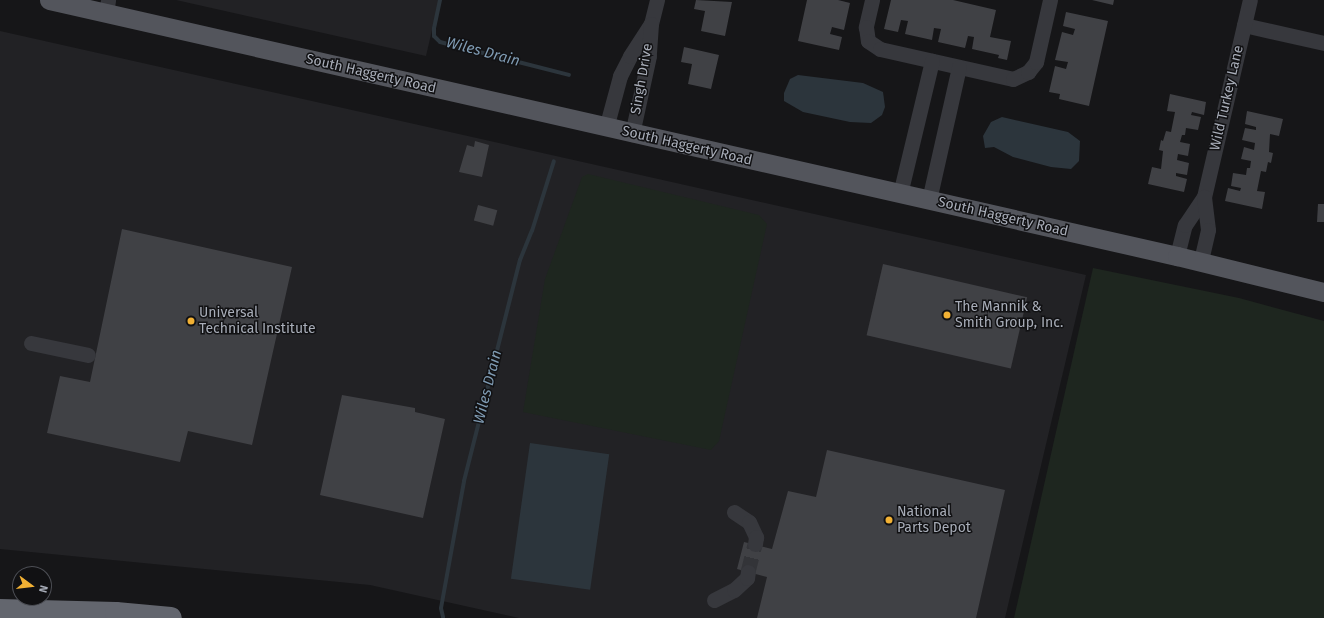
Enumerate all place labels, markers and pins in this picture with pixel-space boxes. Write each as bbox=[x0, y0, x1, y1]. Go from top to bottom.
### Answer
place label: The Mannik & Smith Group, Inc. bbox=[955, 299, 1063, 332]
place label: Universal Technical Institute bbox=[199, 305, 316, 338]
marker: The Mannik & Smith Group, Inc. bbox=[942, 310, 952, 320]
marker: Universal Technical Institute bbox=[186, 316, 196, 326]
place label: National Parts Depot bbox=[897, 504, 971, 536]
marker: National Parts Depot bbox=[884, 515, 894, 525]

